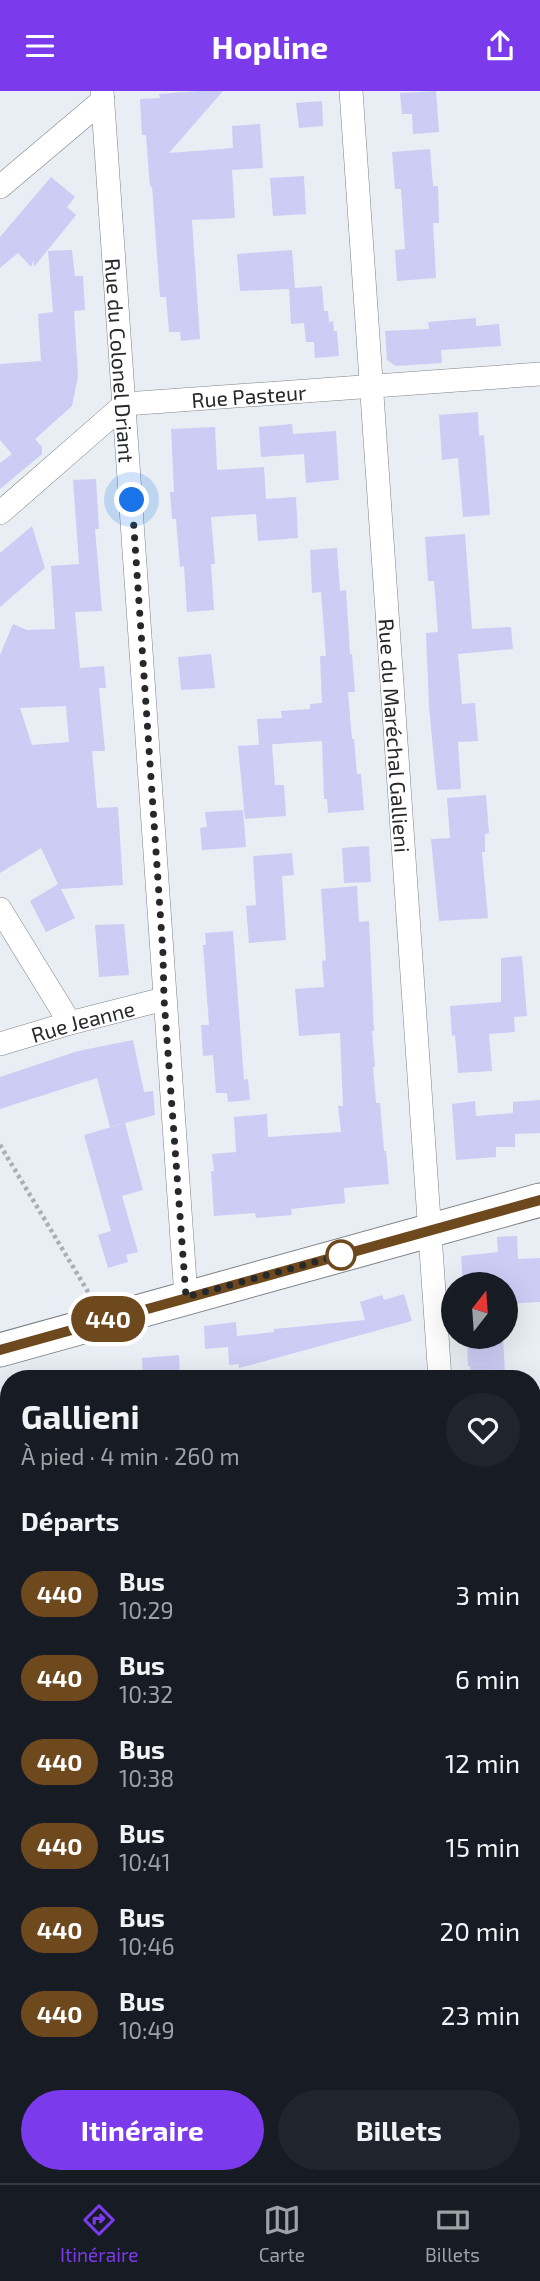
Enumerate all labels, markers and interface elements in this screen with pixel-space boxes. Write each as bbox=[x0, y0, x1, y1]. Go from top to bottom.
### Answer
icon: menu bbox=[21, 27, 59, 65]
text: Hopline bbox=[212, 27, 328, 65]
icon: share bbox=[481, 27, 519, 65]
street label: Rue du Colonel Driant bbox=[101, 257, 140, 463]
street label: Rue Pasteur bbox=[190, 378, 308, 412]
your location bbox=[114, 482, 149, 517]
street label: Rue du Maréchal Gallieni bbox=[375, 618, 416, 853]
street label: Rue Jeanne bbox=[28, 995, 137, 1047]
unlabelled marker bbox=[326, 1240, 356, 1270]
north arrow bbox=[441, 1272, 518, 1349]
map controls bbox=[441, 1272, 518, 1349]
line badge: 440 bbox=[68, 1296, 148, 1342]
text: 440 bbox=[85, 1304, 131, 1333]
button: heart bbox=[446, 1393, 520, 1467]
text: Gallieni bbox=[21, 1396, 140, 1436]
text: À pied · 4 min · 260 m bbox=[21, 1442, 240, 1470]
text: Départs bbox=[21, 1505, 119, 1536]
text: Bus bbox=[119, 1565, 165, 1596]
text: 440 bbox=[37, 1579, 82, 1608]
text: 3 min bbox=[455, 1579, 520, 1610]
text: 10:29 bbox=[119, 1596, 174, 1624]
text: Bus bbox=[119, 1649, 165, 1680]
text: 440 bbox=[37, 1663, 82, 1692]
text: 6 min bbox=[455, 1663, 520, 1694]
text: 10:32 bbox=[119, 1680, 173, 1708]
text: Bus bbox=[119, 1733, 165, 1764]
text: 440 bbox=[37, 1747, 82, 1776]
text: 12 min bbox=[445, 1747, 520, 1778]
text: 10:38 bbox=[119, 1764, 174, 1792]
text: Bus bbox=[119, 1817, 165, 1848]
text: 440 bbox=[37, 1831, 82, 1860]
text: 15 min bbox=[446, 1831, 520, 1862]
text: 10:41 bbox=[119, 1848, 171, 1876]
text: Bus bbox=[119, 1901, 165, 1932]
text: 440 bbox=[37, 1915, 82, 1944]
text: 20 min bbox=[440, 1915, 520, 1946]
text: 10:46 bbox=[119, 1932, 175, 1960]
text: Bus bbox=[119, 1985, 165, 2016]
text: 440 bbox=[37, 1999, 82, 2028]
text: 23 min bbox=[441, 1999, 520, 2030]
text: 10:49 bbox=[119, 2016, 175, 2044]
button: Itinéraire bbox=[21, 2090, 264, 2170]
button: Billets bbox=[278, 2090, 520, 2170]
tab: Itinéraire bbox=[60, 2201, 139, 2266]
tab: Carte bbox=[259, 2201, 305, 2266]
tab: Billets bbox=[425, 2201, 480, 2266]

